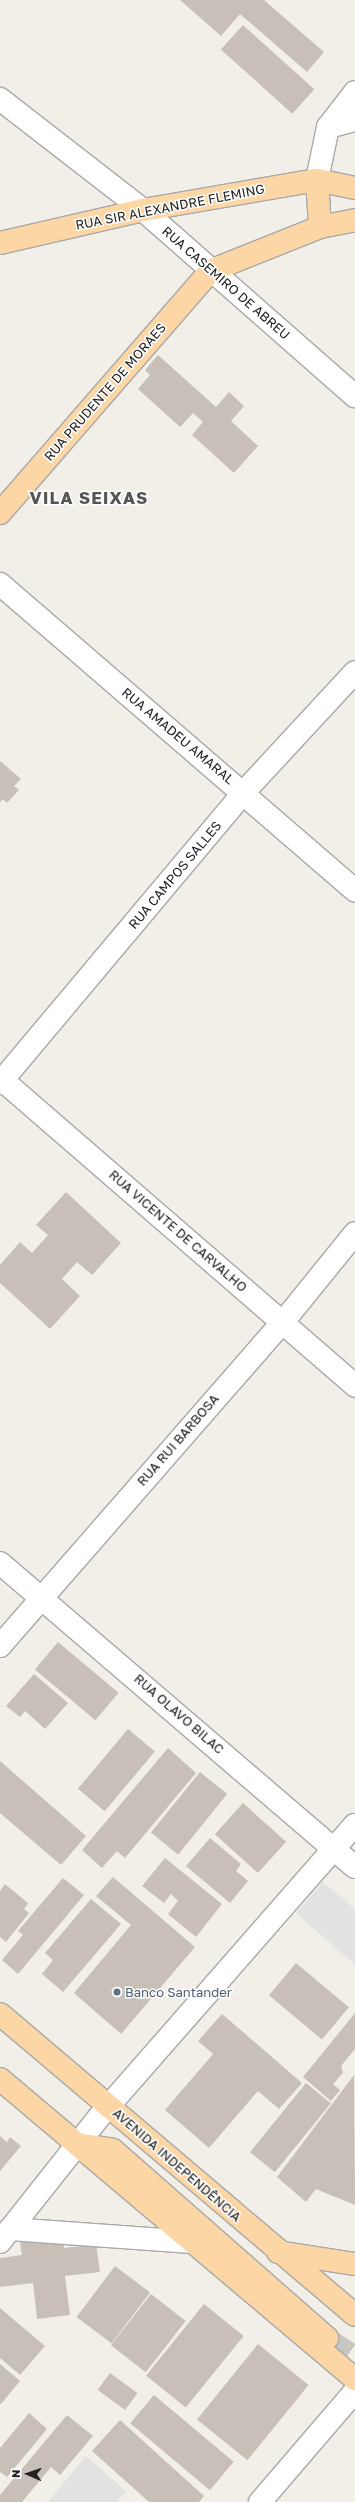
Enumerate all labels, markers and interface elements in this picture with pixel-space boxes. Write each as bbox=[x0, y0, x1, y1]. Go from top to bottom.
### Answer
street label: RUA SIR ALEXANDRE FLEMING bbox=[74, 181, 266, 233]
street label: RUA CASEMIRO DE ABREU bbox=[159, 223, 293, 343]
street label: RUA PRUDENTE DE MORAES bbox=[41, 320, 169, 464]
district label: VILA SEIXAS bbox=[30, 488, 148, 508]
street label: RUA AMADEU AMARAL bbox=[119, 684, 237, 788]
street label: RUA CAMPOS SALLES bbox=[125, 818, 225, 932]
street label: RUA VICENTE DE CARVALHO bbox=[106, 1167, 250, 1295]
street label: RUA RUI BARBOSA bbox=[134, 1391, 222, 1489]
street label: RUA OLAVO BILAC bbox=[131, 1671, 227, 1757]
place label: Banco Santander bbox=[125, 1984, 232, 2000]
marker: Banco Santander bbox=[112, 1987, 122, 1997]
street label: AVENIDA INDEPENDÊNCIA bbox=[110, 2105, 244, 2225]
north arrow bbox=[8, 2454, 48, 2494]
text: N bbox=[9, 2469, 22, 2478]

